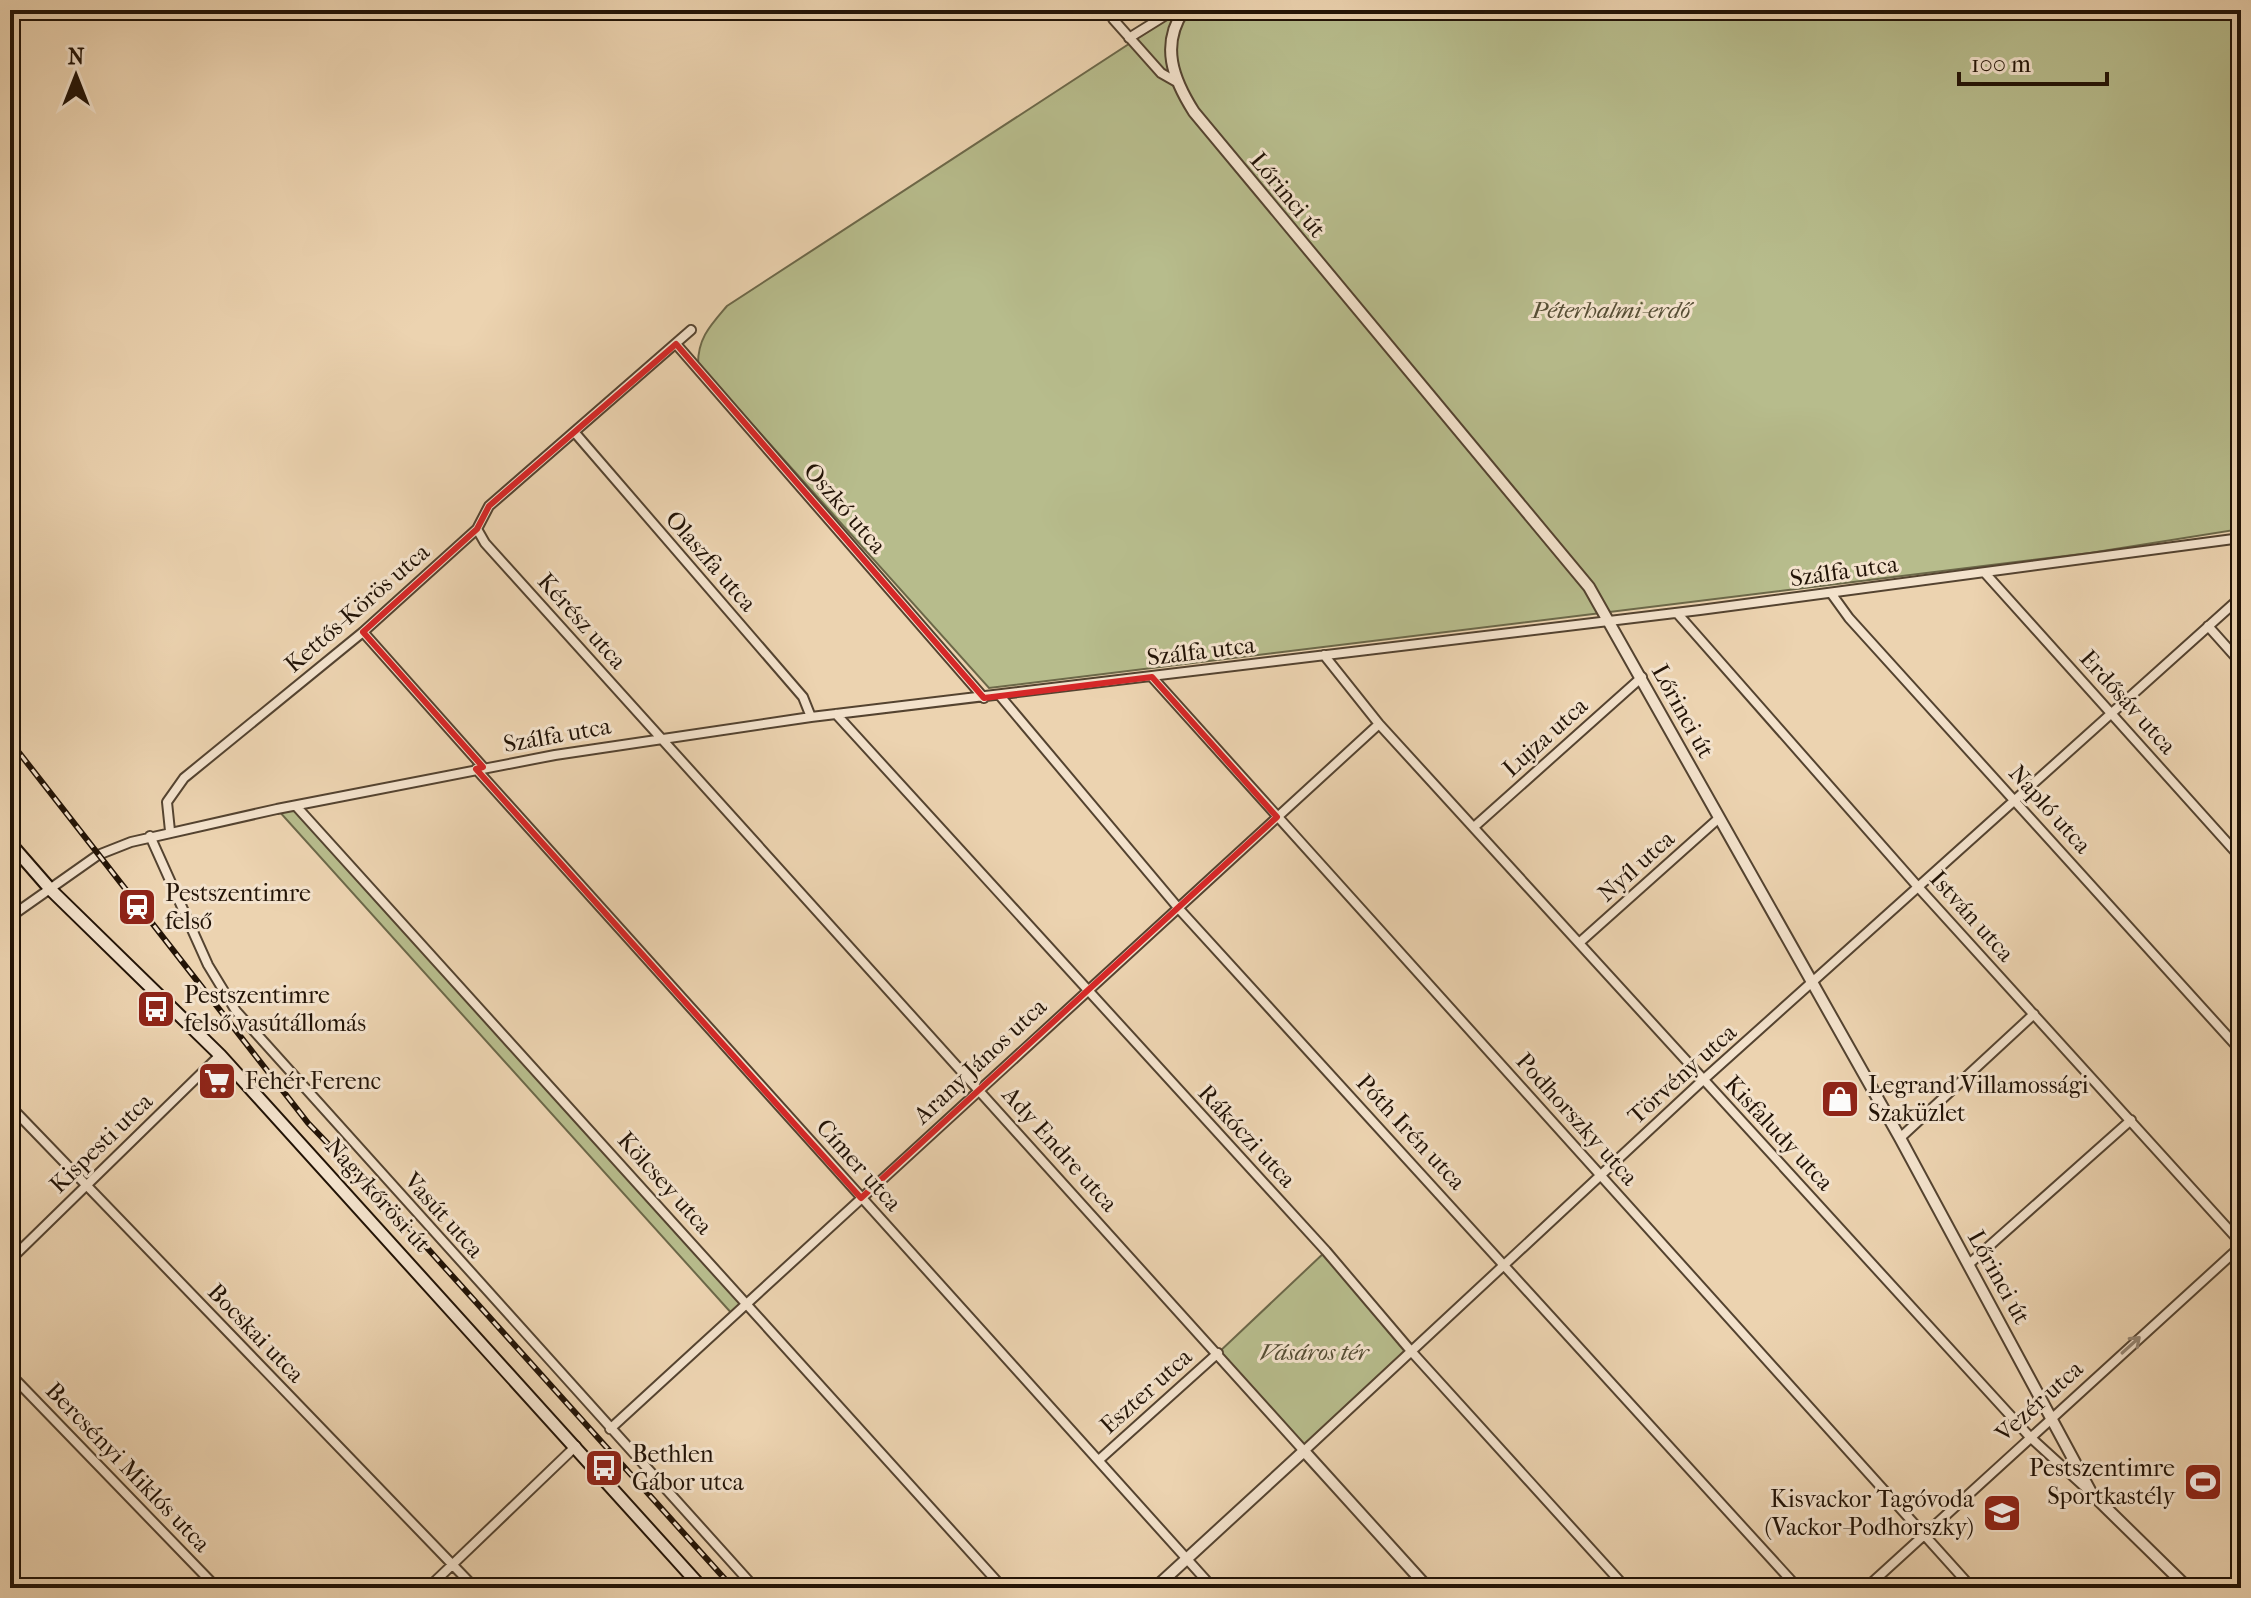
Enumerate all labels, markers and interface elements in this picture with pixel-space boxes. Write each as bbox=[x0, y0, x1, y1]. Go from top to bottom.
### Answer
north arrow bbox=[36, 36, 116, 116]
scale bar bbox=[1959, 36, 2107, 86]
text: N bbox=[68, 44, 85, 70]
text: 100 m bbox=[1971, 50, 2031, 78]
street label: Lőrinci út bbox=[1244, 147, 1332, 244]
park label: Péterhalmi-erdő bbox=[1531, 296, 1694, 324]
street label: Oszkó utca bbox=[798, 457, 893, 560]
street label: Olaszfa utca bbox=[660, 505, 763, 618]
street label: Kettős-Körös utca bbox=[279, 537, 436, 678]
street label: Szálfa utca bbox=[1788, 549, 1901, 592]
street label: Kérész utca bbox=[532, 567, 633, 675]
street label: Szálfa utca bbox=[1145, 630, 1258, 672]
street label: Erdősáv utca bbox=[2074, 644, 2183, 760]
street label: Lőrinci út bbox=[1646, 659, 1720, 763]
street label: Lujza utca bbox=[1497, 691, 1594, 782]
street label: Szálfa utca bbox=[501, 712, 614, 758]
street label: Napló utca bbox=[2003, 759, 2098, 860]
street label: Nyíl utca bbox=[1592, 824, 1681, 908]
street label: István utca bbox=[1924, 865, 2021, 968]
place label: Pestszentimre felső bbox=[165, 879, 311, 935]
station icon: Pestszentimre felső bbox=[116, 886, 158, 928]
place label: Pestszentimre felső vasútállomás bbox=[184, 981, 366, 1037]
bus stop icon: Pestszentimre felső vasútállomás bbox=[135, 988, 177, 1030]
street label: Arany János utca bbox=[907, 992, 1053, 1130]
street label: Törvény utca bbox=[1622, 1017, 1743, 1130]
street label: Podhorszky utca bbox=[1510, 1047, 1644, 1192]
supermarket icon: Fehér Ferenc bbox=[196, 1060, 238, 1102]
place label: Fehér Ferenc bbox=[245, 1067, 381, 1095]
street label: Póth Irén utca bbox=[1351, 1069, 1472, 1196]
street label: Kisfaludy utca bbox=[1719, 1070, 1840, 1197]
place label: Legrand Villamossági Szaküzlet bbox=[1868, 1071, 2089, 1127]
shop icon: Legrand Villamossági Szaküzlet bbox=[1819, 1078, 1861, 1120]
street label: Rákóczi utca bbox=[1192, 1079, 1302, 1194]
street label: Ady Endre utca bbox=[996, 1080, 1124, 1218]
street label: Kispesti utca bbox=[44, 1087, 159, 1199]
street label: Címer utca bbox=[810, 1113, 908, 1217]
street label: Kölcsey utca bbox=[612, 1126, 719, 1241]
street label: Nagykőrösi út bbox=[320, 1132, 437, 1258]
street label: Vasút utca bbox=[398, 1166, 490, 1264]
street label: Lőrinci út bbox=[1962, 1225, 2036, 1329]
street label: Bocskai utca bbox=[202, 1278, 311, 1389]
one-way arrow bbox=[2120, 1336, 2141, 1355]
park label: Vásáros tér bbox=[1260, 1338, 1371, 1366]
street label: Eszter utca bbox=[1094, 1342, 1198, 1439]
street label: Vezér utca bbox=[1989, 1354, 2089, 1448]
street label: Bercsényi Miklós utca bbox=[40, 1376, 217, 1558]
place label: Bethlen Gábor utca bbox=[632, 1440, 745, 1496]
bus stop icon: Bethlen Gábor utca bbox=[583, 1447, 625, 1489]
place label: Pestszentimre Sportkastély bbox=[2029, 1454, 2176, 1510]
sports icon: Pestszentimre Sportkastély bbox=[2182, 1461, 2224, 1503]
place label: Kisvackor Tagóvoda (Vackor-Podhorszky) bbox=[1764, 1485, 1975, 1541]
school or university icon: Kisvackor Tagóvoda (Vackor-Podhorszky) bbox=[1981, 1492, 2023, 1534]

